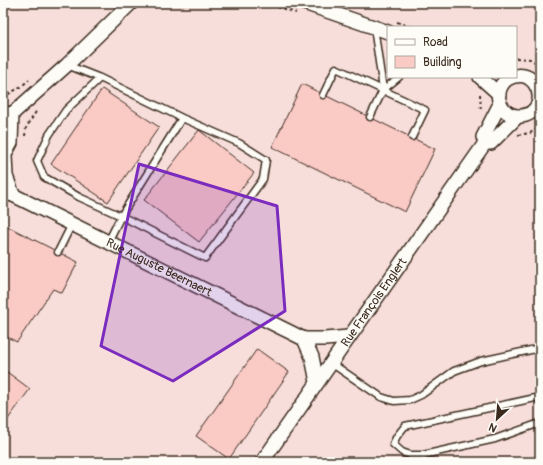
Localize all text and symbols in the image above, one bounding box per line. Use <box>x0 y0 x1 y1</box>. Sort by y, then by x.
legend <box>387 26 517 78</box>
text: Road <box>423 35 448 50</box>
text: Building <box>423 55 462 70</box>
street label: Rue Auguste Beernaert <box>104 235 214 300</box>
street label: Rue François Englert <box>338 255 410 350</box>
north arrow <box>477 399 517 439</box>
text: N <box>486 420 499 435</box>

